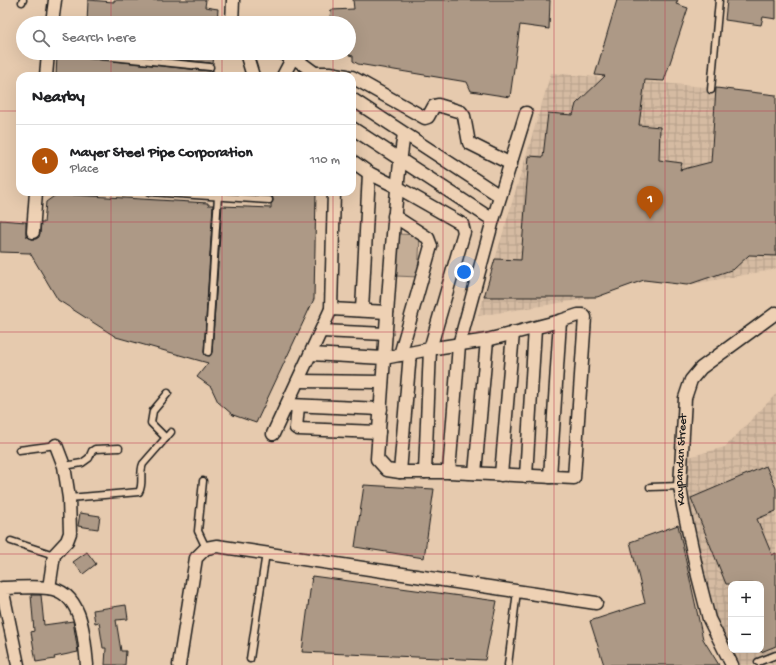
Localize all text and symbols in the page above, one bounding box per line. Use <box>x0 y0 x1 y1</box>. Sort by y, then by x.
search box <box>16 16 356 60</box>
icon: search <box>30 27 52 49</box>
text: Search here <box>62 29 136 47</box>
text: Nearby <box>32 88 85 108</box>
text: Mayer Steel Pipe Corporation <box>70 144 253 162</box>
text: 1 <box>42 153 48 168</box>
text: 110 m <box>310 153 340 168</box>
text: Place <box>70 162 98 177</box>
pin: 1 <box>637 186 663 219</box>
your location <box>454 262 474 282</box>
street label: Kaypandan Street <box>673 412 691 506</box>
map controls <box>728 581 764 653</box>
button: + <box>728 581 764 617</box>
button: − <box>728 617 764 653</box>

